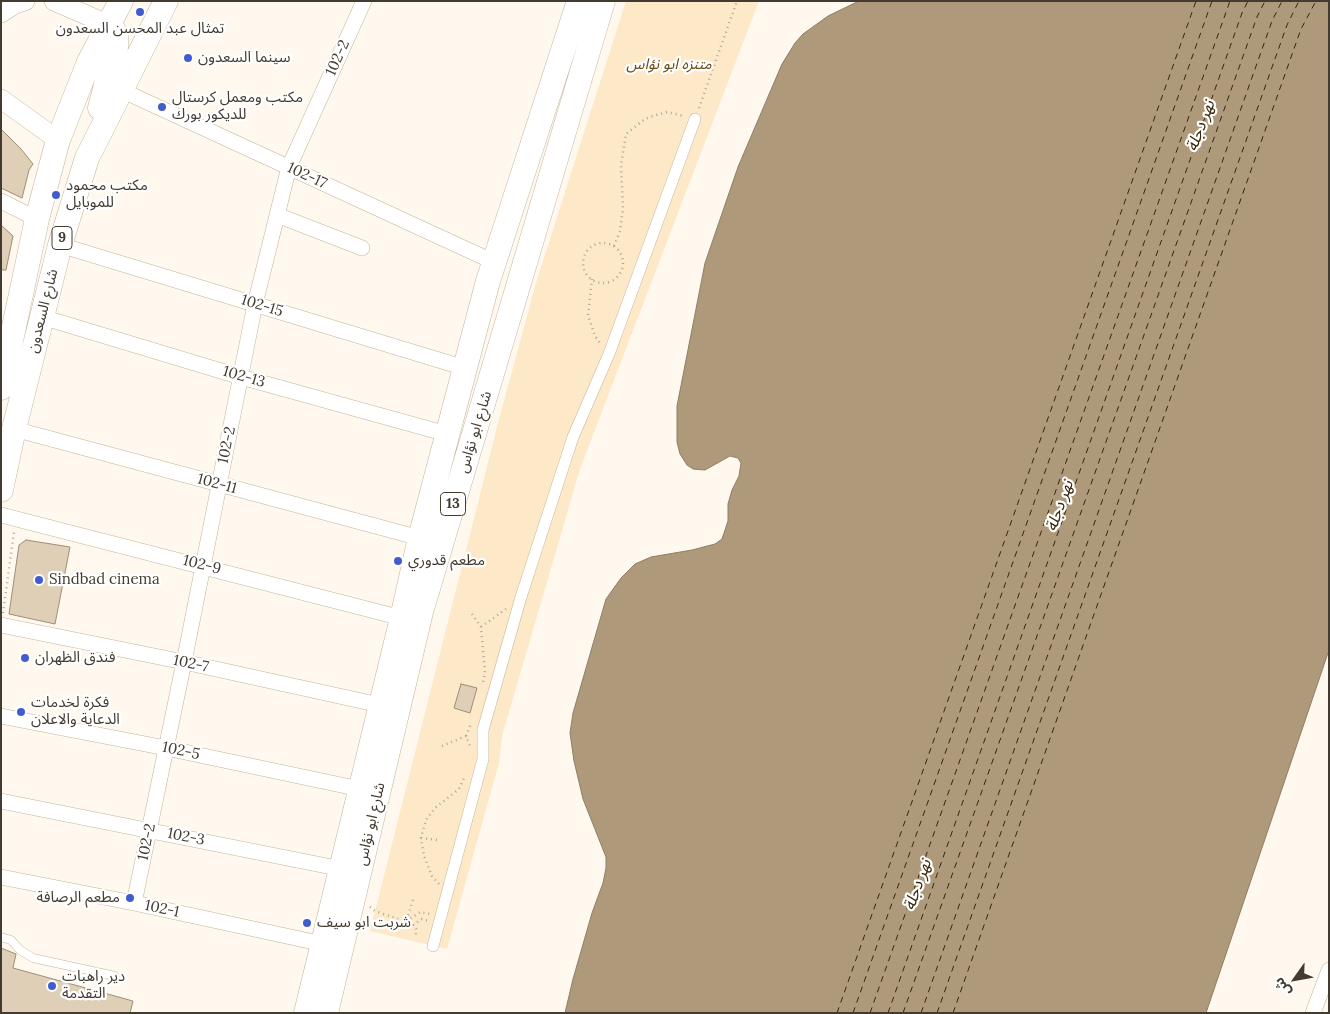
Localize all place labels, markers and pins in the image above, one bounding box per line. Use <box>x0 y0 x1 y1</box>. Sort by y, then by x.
marker: تمثال عبد المحسن السعدون <box>134 6 146 18</box>
place label: تمثال عبد المحسن السعدون <box>56 20 224 38</box>
place label: سينما السعدون <box>198 49 290 67</box>
marker: سينما السعدون <box>182 52 194 64</box>
place label: مكتب ومعمل كرستال للديكور بورك <box>172 89 303 124</box>
marker: مكتب ومعمل كرستال للديكور بورك <box>156 101 168 113</box>
place label: مكتب محمود للموبايل <box>66 177 148 212</box>
marker: مكتب محمود للموبايل <box>50 189 62 201</box>
place label: مطعم قدوري <box>408 552 485 570</box>
marker: مطعم قدوري <box>392 555 404 567</box>
place label: Sindbad cinema <box>49 571 160 589</box>
marker: Sindbad cinema <box>33 574 45 586</box>
place label: فندق الظهران <box>35 649 116 667</box>
marker: فندق الظهران <box>19 652 31 664</box>
place label: فكرة لخدمات الدعاية والاعلان <box>31 694 120 729</box>
marker: فكرة لخدمات الدعاية والاعلان <box>15 706 27 718</box>
place label: مطعم الرصافة <box>36 889 120 907</box>
marker: مطعم الرصافة <box>124 892 136 904</box>
place label: شربت ابو سيف <box>317 914 411 932</box>
marker: شربت ابو سيف <box>301 917 313 929</box>
place label: دير راهبات التقدمة <box>62 968 125 1003</box>
marker: دير راهبات التقدمة <box>46 980 58 992</box>

